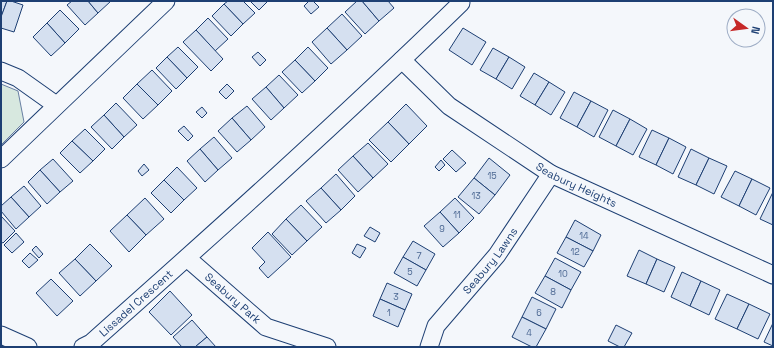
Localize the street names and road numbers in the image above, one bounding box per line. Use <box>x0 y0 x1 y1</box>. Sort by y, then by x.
street label: Seabury Heights <box>533 159 619 210</box>
street label: Seabury Lawns <box>460 225 520 297</box>
street label: Lissadel Crescent <box>96 267 175 339</box>
street label: Seabury Park <box>202 270 264 326</box>

